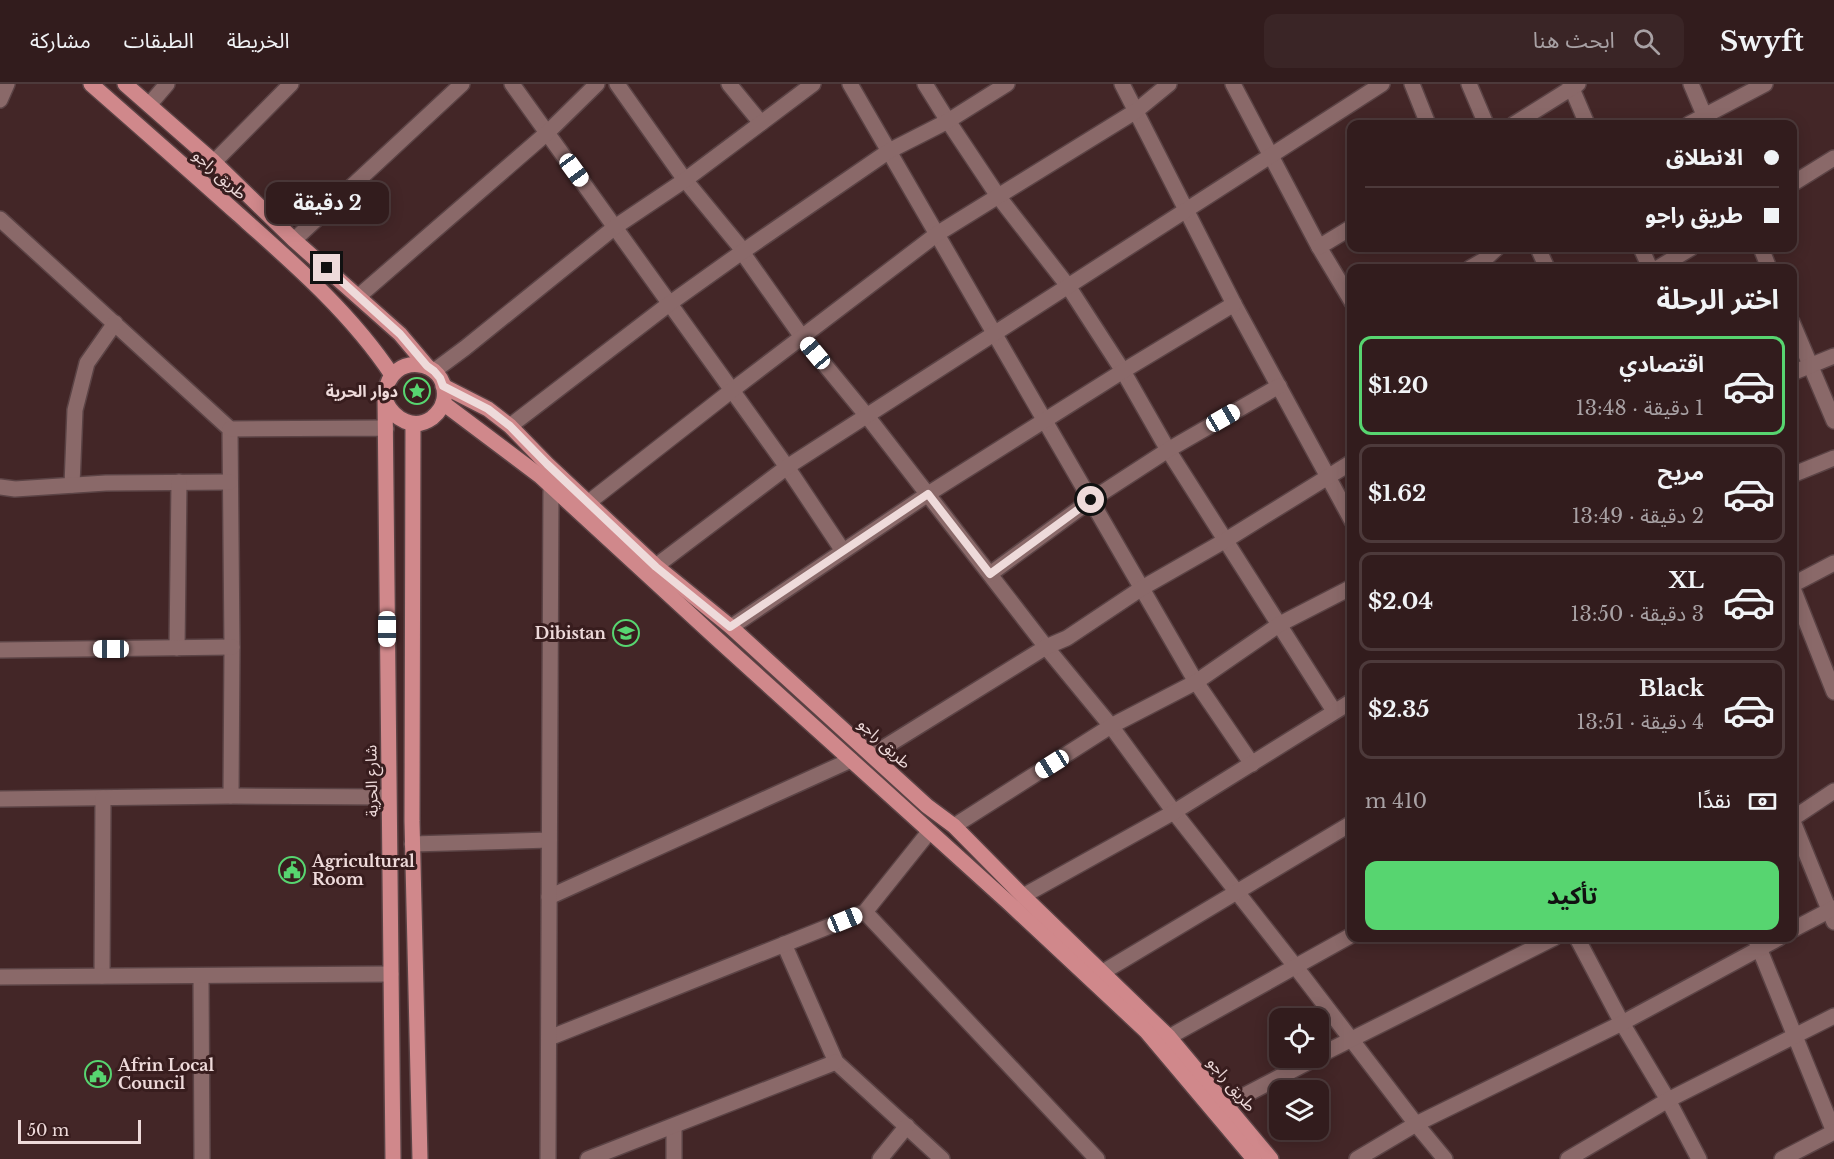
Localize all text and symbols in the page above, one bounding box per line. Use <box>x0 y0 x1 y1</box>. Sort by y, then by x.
search box <box>1264 14 1684 68</box>
text: Swyft <box>1720 24 1804 59</box>
icon: search <box>1630 25 1663 58</box>
text: ابحث هنا <box>1533 27 1615 54</box>
text: مشاركة <box>30 28 91 54</box>
text: الطبقات <box>124 28 194 54</box>
text: الخريطة <box>227 28 290 54</box>
text: الانطلاق <box>1666 144 1743 171</box>
street label: طريق راجو <box>188 145 251 204</box>
car <box>556 150 592 190</box>
callout: 2 دقيقة <box>266 181 388 223</box>
text: 2 دقيقة <box>293 191 362 215</box>
text: طريق راجو <box>1645 202 1743 229</box>
route end <box>313 254 340 281</box>
text: اختر الرحلة <box>1657 283 1779 316</box>
car <box>797 333 833 373</box>
text: اقتصادي <box>1619 351 1704 378</box>
icon: car <box>1722 359 1776 413</box>
text: $1.20 <box>1368 372 1428 399</box>
place icon: دوار الحرية <box>402 376 432 406</box>
place label: دوار الحرية <box>326 381 398 401</box>
text: 1 دقيقة · 13:48 <box>1576 396 1704 420</box>
car <box>1203 401 1243 435</box>
text: مريح <box>1658 459 1704 486</box>
icon: car <box>1722 467 1776 521</box>
text: $1.62 <box>1368 480 1426 507</box>
route start <box>1077 486 1104 513</box>
text: 2 دقيقة · 13:49 <box>1572 504 1704 528</box>
text: XL <box>1669 567 1704 594</box>
icon: car <box>1722 575 1776 629</box>
text: $2.04 <box>1368 588 1433 615</box>
text: 3 دقيقة · 13:50 <box>1571 602 1704 626</box>
car <box>378 611 396 647</box>
school or university icon: Dibistan <box>611 618 641 648</box>
place label: Dibistan <box>535 623 606 643</box>
car <box>93 640 129 658</box>
text: Black <box>1639 675 1704 702</box>
icon: car <box>1722 683 1776 737</box>
text: $2.35 <box>1368 696 1429 723</box>
text: 4 دقيقة · 13:51 <box>1577 710 1704 734</box>
street label: طريق راجو <box>854 713 916 773</box>
street label: شارع الحرية <box>360 745 385 817</box>
car <box>1032 747 1072 781</box>
icon: cash <box>1746 785 1779 818</box>
text: نقدًا <box>1697 787 1731 814</box>
text: 410 m <box>1365 789 1427 813</box>
place label: Agricultural Room <box>311 851 415 889</box>
public building icon: Agricultural Room <box>277 855 307 885</box>
button: تأكيد <box>1365 861 1779 930</box>
car <box>825 905 865 935</box>
map controls <box>1269 1008 1329 1140</box>
button: locate <box>1269 1008 1329 1068</box>
street label: طريق راجو <box>1203 1053 1261 1116</box>
place label: Afrin Local Council <box>117 1055 215 1093</box>
public building icon: Afrin Local Council <box>83 1059 113 1089</box>
button: layers <box>1269 1080 1329 1140</box>
scale bar <box>18 1117 141 1144</box>
text: 50 m <box>27 1120 69 1140</box>

